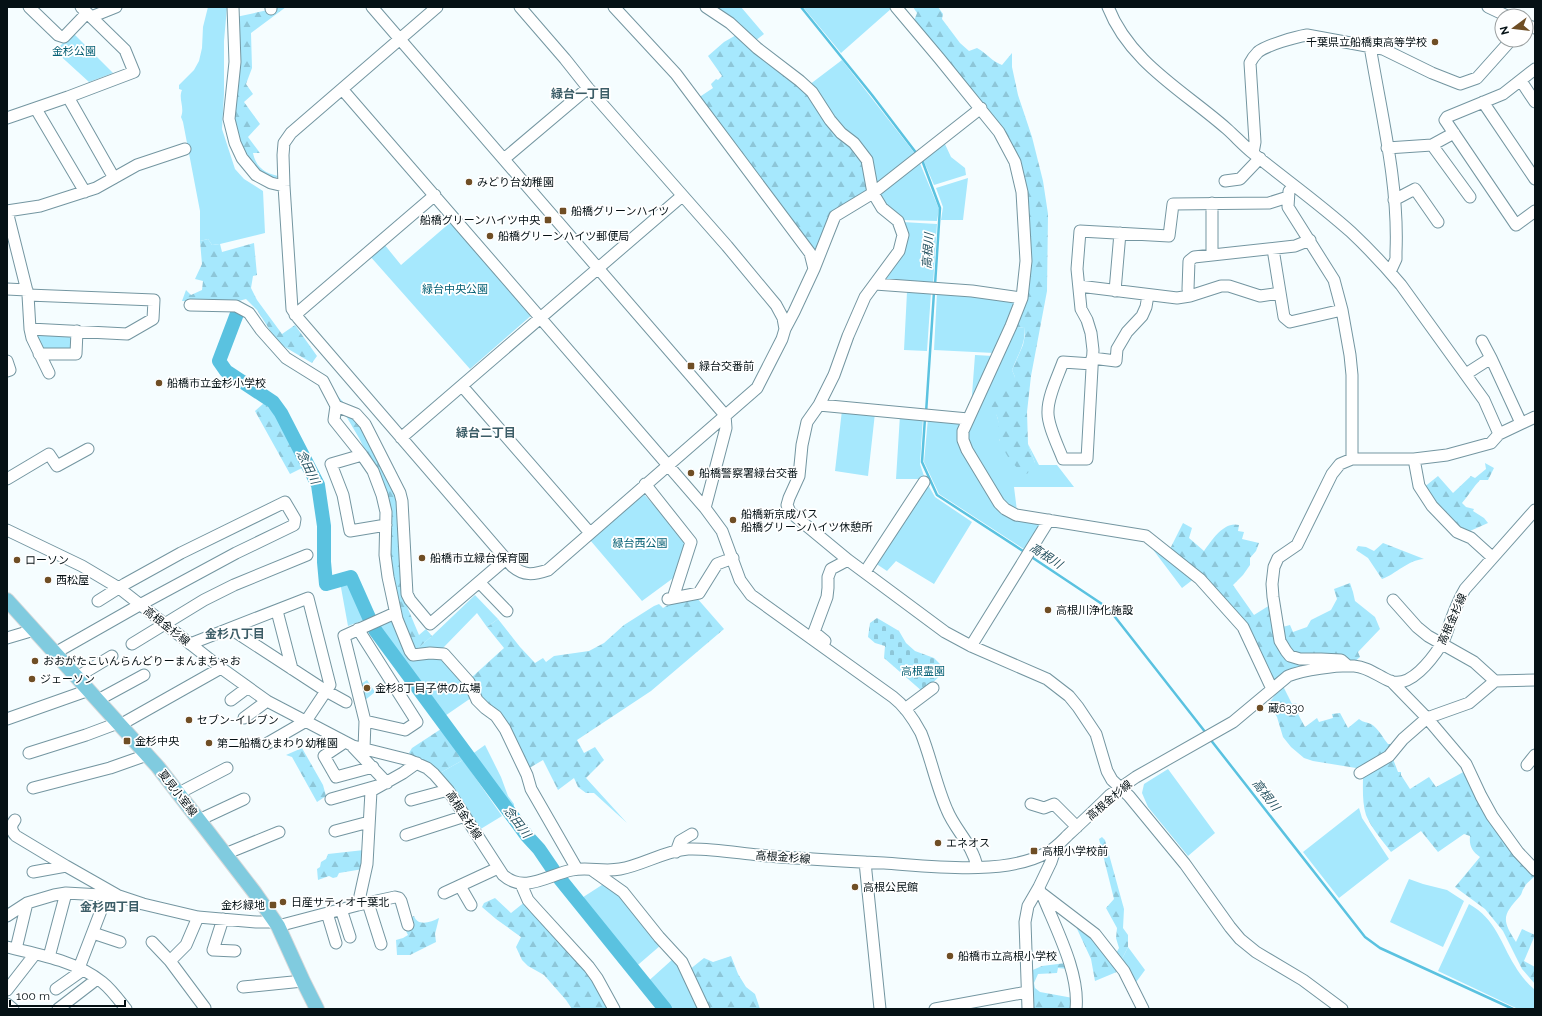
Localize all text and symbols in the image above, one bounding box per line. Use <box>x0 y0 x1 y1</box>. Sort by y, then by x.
north arrow <box>1494 8 1534 48</box>
text: N <box>1497 25 1512 36</box>
place label: 千葉県立船橋東高等学校 <box>1306 36 1427 49</box>
marker: 千葉県立船橋東高等学校 <box>1430 37 1440 47</box>
park label: 金杉公園 <box>52 45 96 58</box>
district label: 緑台一丁目 <box>551 87 611 101</box>
place label: みどり台幼稚園 <box>477 176 554 189</box>
marker: みどり台幼稚園 <box>464 177 474 187</box>
place label: 船橋グリーンハイツ <box>571 205 669 218</box>
marker: 船橋グリーンハイツ <box>558 206 568 216</box>
place label: 船橋グリーンハイツ中央 <box>420 214 541 227</box>
marker: 船橋グリーンハイツ中央 <box>543 215 553 225</box>
place label: 船橋グリーンハイツ郵便局 <box>498 230 629 243</box>
marker: 船橋グリーンハイツ郵便局 <box>485 231 495 241</box>
water label: 高根川 <box>920 231 936 269</box>
park label: 緑台中央公園 <box>422 283 488 296</box>
place label: 緑台交番前 <box>699 360 754 373</box>
marker: 緑台交番前 <box>686 361 696 371</box>
place label: 船橋市立金杉小学校 <box>167 377 266 390</box>
marker: 船橋市立金杉小学校 <box>154 378 164 388</box>
district label: 緑台二丁目 <box>456 426 516 440</box>
water label: 念田川 <box>294 448 323 488</box>
place label: 船橋警察署緑台交番 <box>699 467 798 480</box>
marker: 船橋警察署緑台交番 <box>686 468 696 478</box>
place label: 船橋新京成バス 船橋グリーンハイツ休憩所 <box>741 508 873 534</box>
marker: 船橋新京成バス 船橋グリーンハイツ休憩所 <box>728 515 738 525</box>
park label: 緑台西公園 <box>613 537 668 550</box>
water label: 高根川 <box>1027 540 1067 573</box>
place label: 船橋市立緑台保育園 <box>430 552 529 565</box>
marker: 船橋市立緑台保育園 <box>417 553 427 563</box>
place label: ローソン <box>25 554 69 567</box>
marker: ローソン <box>12 555 22 565</box>
place label: 西松屋 <box>56 574 89 587</box>
marker: 西松屋 <box>43 575 53 585</box>
street label: 高根金杉線 <box>1435 591 1470 647</box>
street label: 高根金杉線 <box>141 604 192 648</box>
place label: 高根川浄化施設 <box>1056 604 1133 617</box>
marker: 高根川浄化施設 <box>1043 605 1053 615</box>
district label: 金杉八丁目 <box>205 627 265 641</box>
place label: おおがたこいんらんどりーまんまちゃお <box>43 655 241 668</box>
marker: おおがたこいんらんどりーまんまちゃお <box>30 656 40 666</box>
park label: 高根霊園 <box>901 665 945 678</box>
place label: ジェーソン <box>40 673 95 686</box>
marker: ジェーソン <box>27 674 37 684</box>
place label: 金杉8丁目子供の広場 <box>375 682 481 695</box>
marker: 金杉8丁目子供の広場 <box>362 683 372 693</box>
place label: 蔵6330 <box>1268 702 1304 715</box>
marker: 蔵6330 <box>1255 703 1265 713</box>
place label: セブン-イレブン <box>197 714 279 727</box>
marker: セブン-イレブン <box>184 715 194 725</box>
place label: 金杉中央 <box>135 735 180 748</box>
marker: 金杉中央 <box>122 736 132 746</box>
place label: 第二船橋ひまわり幼稚園 <box>217 737 338 750</box>
marker: 第二船橋ひまわり幼稚園 <box>204 738 214 748</box>
street label: 夏見小室線 <box>156 768 200 819</box>
water label: 高根川 <box>1249 777 1284 815</box>
street label: 高根金杉線 <box>1084 778 1135 823</box>
street label: 高根金杉線 <box>443 789 484 842</box>
water label: 念田川 <box>501 803 535 842</box>
place label: エネオス <box>946 837 990 850</box>
marker: エネオス <box>933 838 943 848</box>
place label: 高根小学校前 <box>1042 845 1108 858</box>
marker: 高根小学校前 <box>1029 846 1039 856</box>
street label: 高根金杉線 <box>755 849 811 866</box>
place label: 高根公民館 <box>863 881 918 894</box>
marker: 高根公民館 <box>850 882 860 892</box>
place label: 日産サティオ千葉北 <box>291 896 389 909</box>
marker: 日産サティオ千葉北 <box>278 897 288 907</box>
place label: 金杉緑地 <box>221 899 265 912</box>
district label: 金杉四丁目 <box>80 900 140 914</box>
marker: 金杉緑地 <box>268 900 278 910</box>
place label: 船橋市立高根小学校 <box>958 950 1057 963</box>
marker: 船橋市立高根小学校 <box>945 951 955 961</box>
scale bar <box>10 982 125 1008</box>
text: 100 m <box>16 989 50 1003</box>

